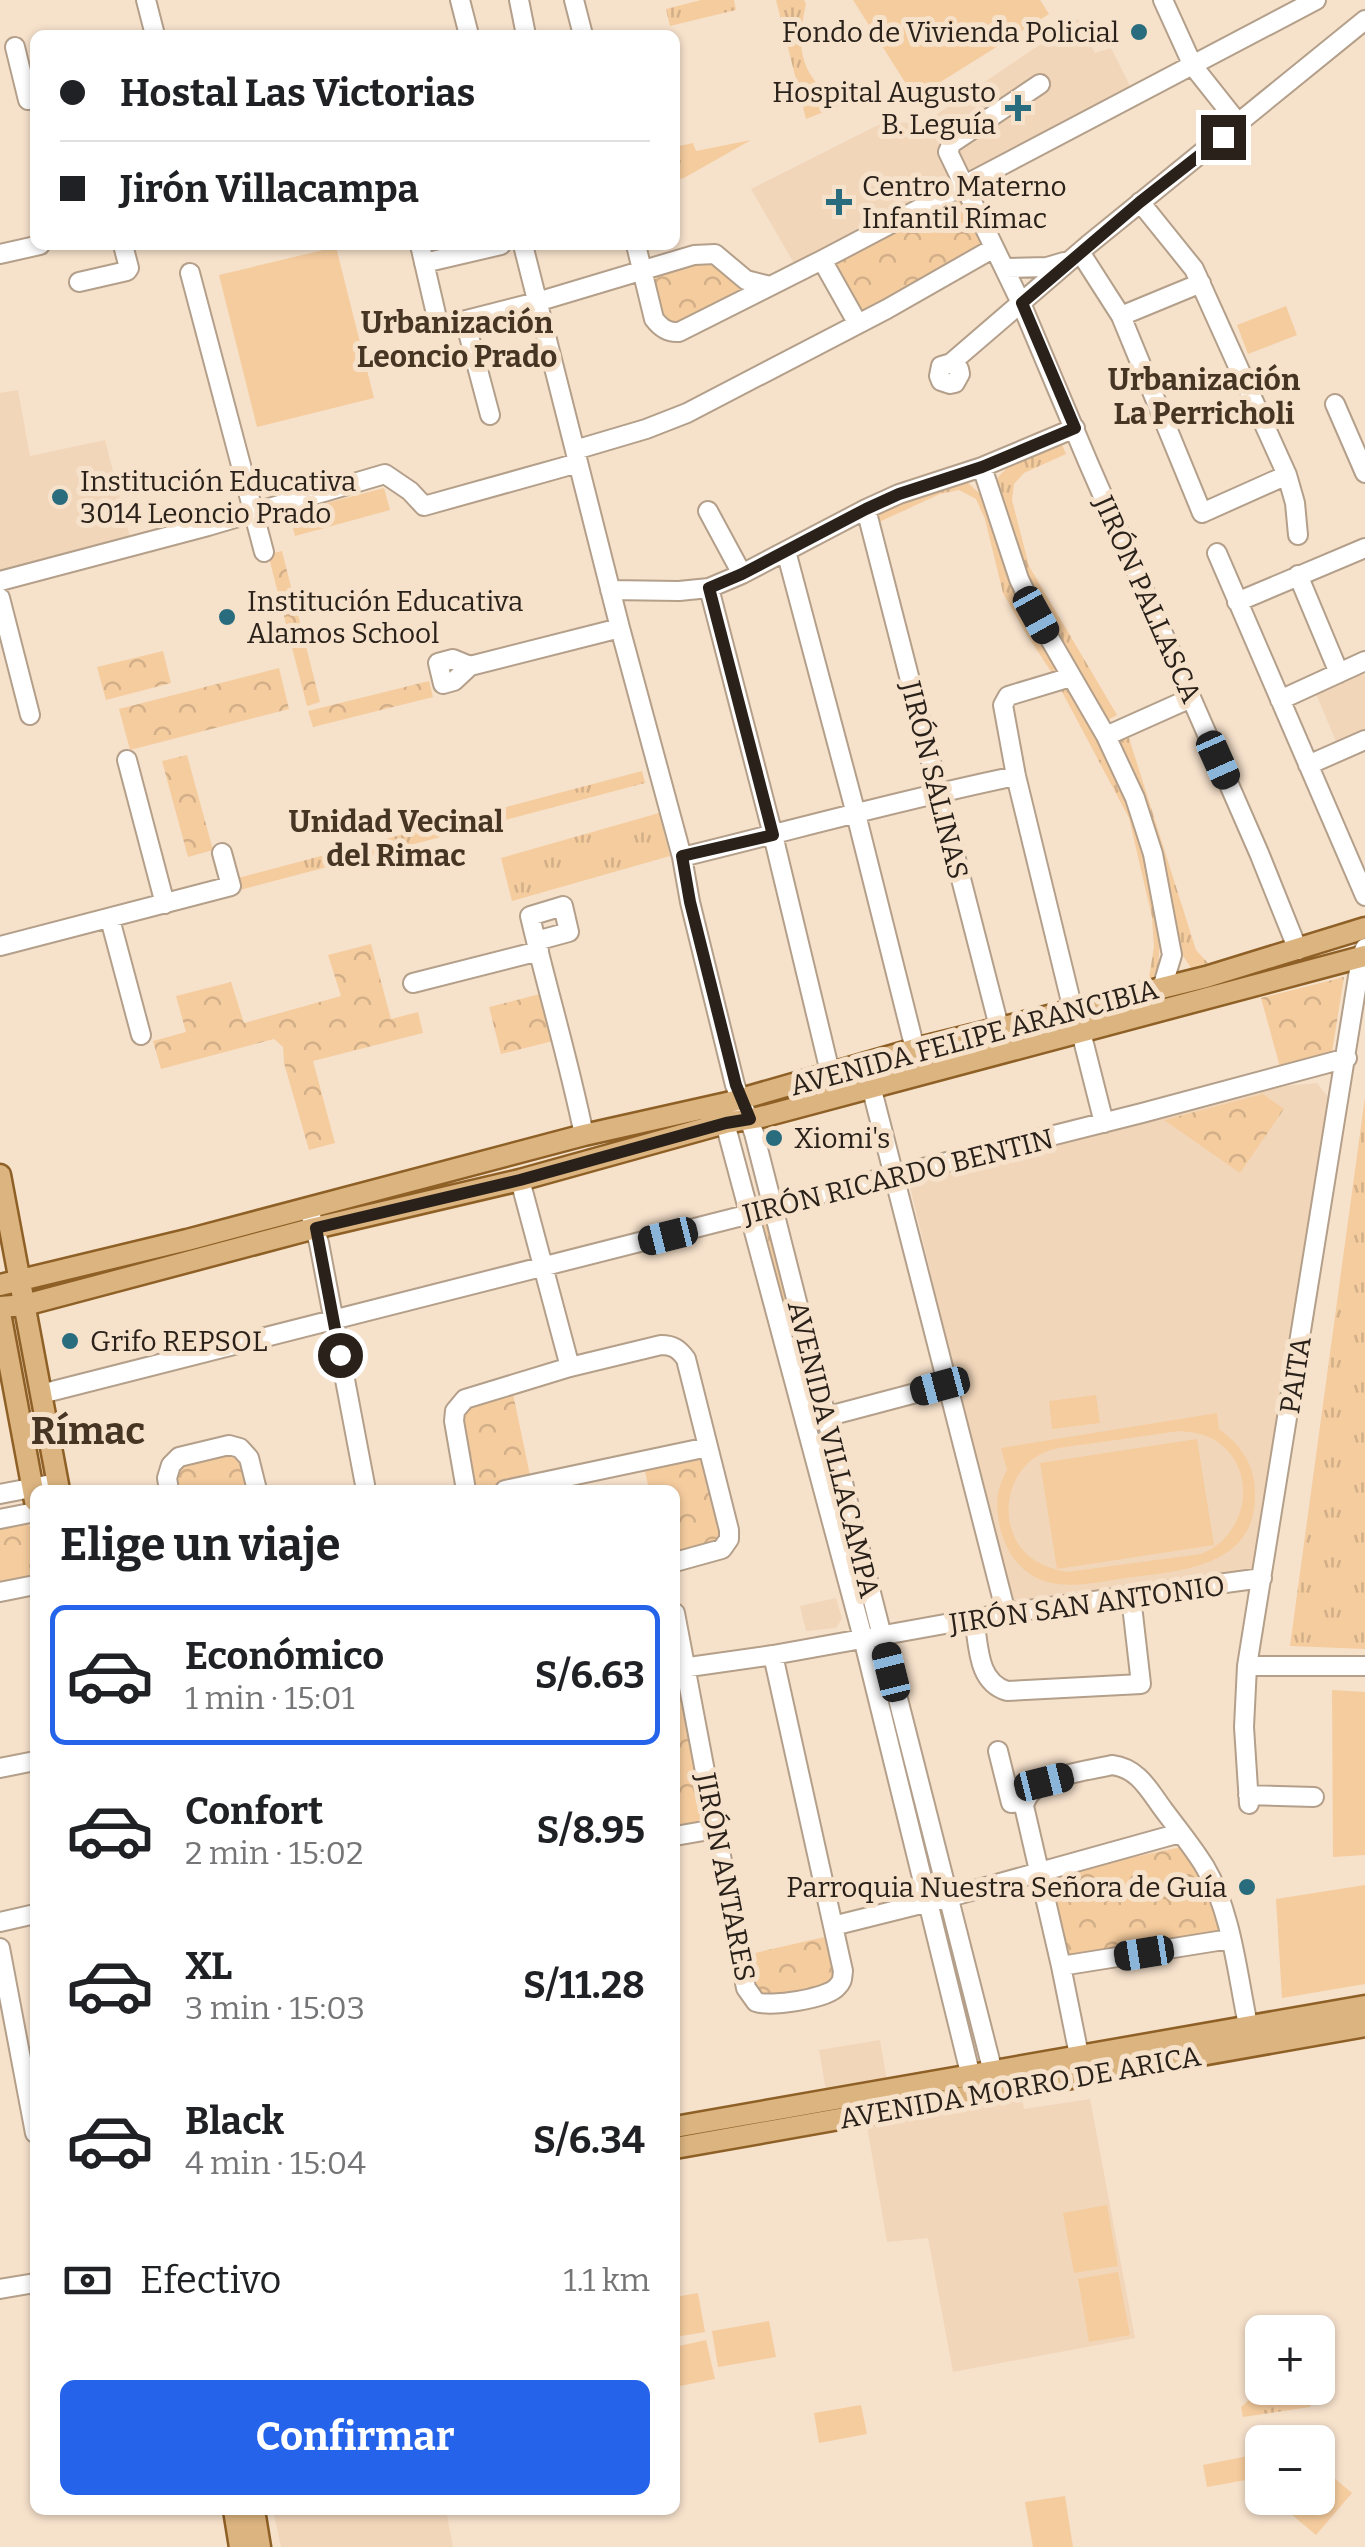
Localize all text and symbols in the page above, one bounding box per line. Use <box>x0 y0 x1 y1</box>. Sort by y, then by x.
place label: Fondo de Vivienda Policial <box>782 16 1119 49</box>
marker: Fondo de Vivienda Policial <box>1128 21 1150 43</box>
text: Hostal Las Victorias <box>120 70 475 116</box>
place label: Hospital Augusto B. Leguía <box>772 76 996 141</box>
marker: Hospital Augusto B. Leguía <box>1005 95 1031 121</box>
route end <box>1201 115 1246 160</box>
text: Jirón Villacampa <box>120 166 419 212</box>
place label: Centro Materno Infantil Rímac <box>862 170 1067 235</box>
marker: Centro Materno Infantil Rímac <box>826 189 852 215</box>
district label: Urbanización Leoncio Prado <box>357 305 557 375</box>
district label: Urbanización La Perricholi <box>1108 362 1301 432</box>
place label: Institución Educativa 3014 Leoncio Prado <box>80 465 356 530</box>
marker: Institución Educativa 3014 Leoncio Prado <box>49 486 71 508</box>
street label: JIRÓN PALLASCA <box>1087 490 1208 708</box>
car <box>1008 581 1064 649</box>
place label: Institución Educativa Alamos School <box>247 585 523 650</box>
marker: Institución Educativa Alamos School <box>216 606 238 628</box>
street label: JIRÓN SALINAS <box>894 677 975 882</box>
car <box>1192 726 1244 794</box>
district label: Unidad Vecinal del Rimac <box>288 804 504 874</box>
street label: AVENIDA FELIPE ARANCIBIA <box>787 972 1162 1103</box>
street label: JIRÓN RICARDO BENTIN <box>738 1122 1057 1231</box>
place label: Xiomi's <box>794 1122 890 1155</box>
marker: Xiomi's <box>763 1127 785 1149</box>
car <box>635 1214 701 1258</box>
street label: AVENIDA VILLACAMPA <box>781 1297 886 1601</box>
place label: Grifo REPSOL <box>90 1325 267 1358</box>
marker: Grifo REPSOL <box>59 1330 81 1352</box>
route start <box>318 1333 363 1378</box>
street label: PAITA <box>1273 1334 1318 1416</box>
car <box>907 1364 973 1408</box>
district label: Rímac <box>31 1408 145 1454</box>
text: Elige un viaje <box>60 1518 340 1572</box>
street label: JIRÓN SAN ANTONIO <box>946 1569 1227 1640</box>
icon: car <box>65 1630 155 1720</box>
text: Económico <box>185 1633 384 1679</box>
car <box>869 1639 913 1705</box>
text: S/6.63 <box>535 1652 645 1698</box>
text: 1 min · 15:01 <box>185 1679 355 1717</box>
car <box>1011 1760 1077 1804</box>
street label: JIRÓN ANTARES <box>689 1769 762 1984</box>
icon: car <box>65 1785 155 1875</box>
text: Confort <box>185 1788 323 1834</box>
text: S/8.95 <box>536 1807 645 1853</box>
text: 2 min · 15:02 <box>185 1834 363 1872</box>
place label: Parroquia Nuestra Señora de Guía <box>786 1871 1227 1904</box>
marker: Parroquia Nuestra Señora de Guía <box>1236 1876 1258 1898</box>
car <box>1112 1933 1176 1973</box>
icon: car <box>65 1940 155 2030</box>
text: XL <box>185 1943 232 1989</box>
text: S/11.28 <box>523 1962 645 2008</box>
text: 3 min · 15:03 <box>185 1989 365 2027</box>
street label: AVENIDA MORRO DE ARICA <box>837 2039 1203 2136</box>
icon: car <box>65 2095 155 2185</box>
text: Black <box>185 2098 284 2144</box>
text: S/6.34 <box>533 2117 645 2163</box>
text: 4 min · 15:04 <box>185 2144 366 2182</box>
icon: cash <box>60 2253 115 2308</box>
text: Efectivo <box>140 2257 281 2303</box>
text: 1.1 km <box>564 2261 650 2299</box>
map controls <box>1245 2315 1335 2515</box>
button: + <box>1245 2315 1335 2405</box>
button: Confirmar <box>60 2380 650 2495</box>
button: − <box>1245 2425 1335 2515</box>

